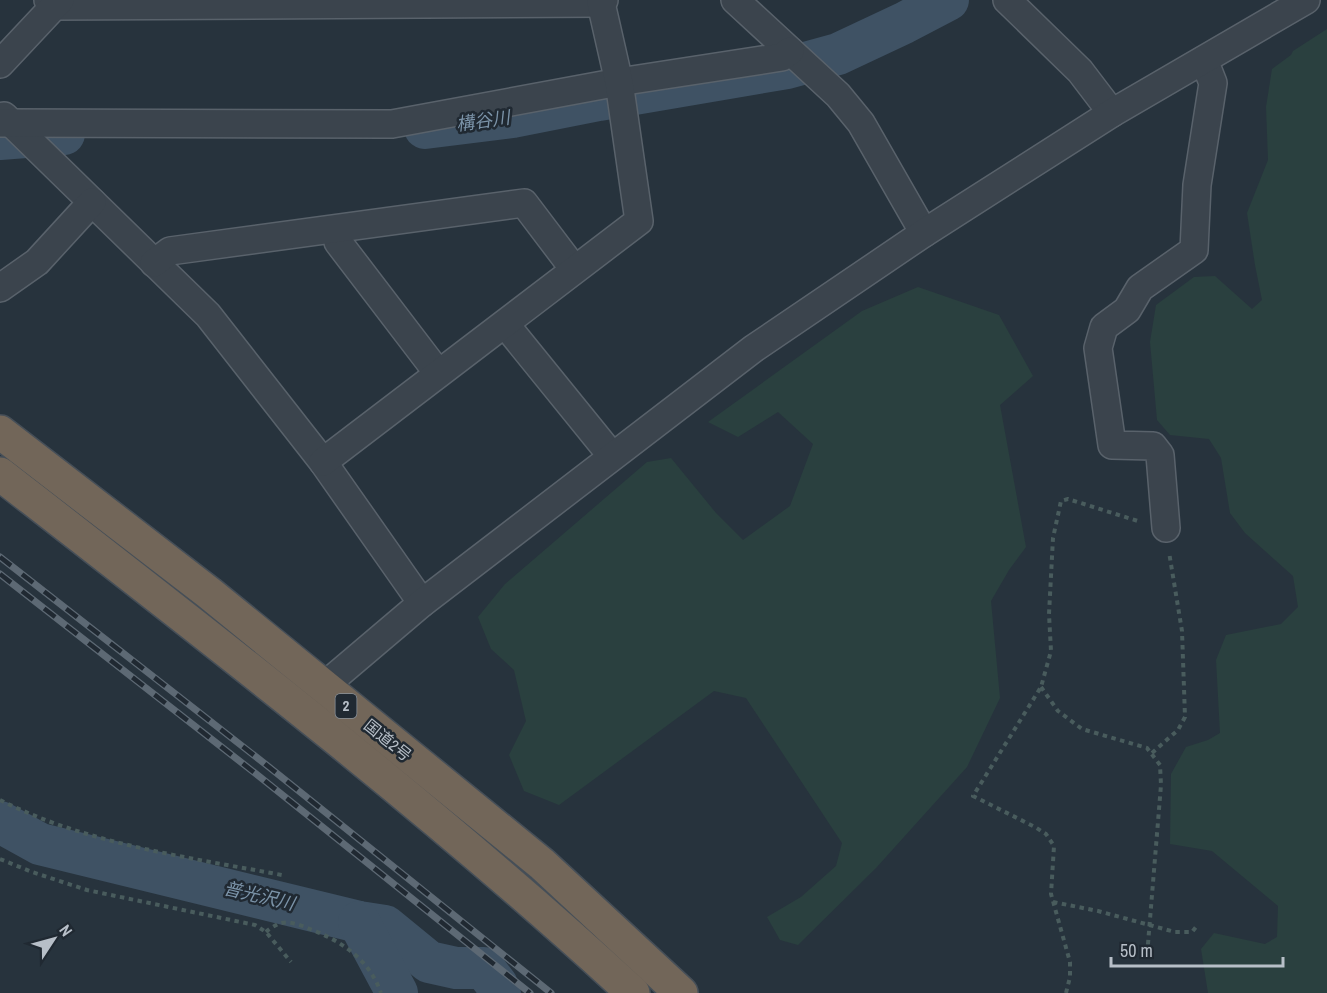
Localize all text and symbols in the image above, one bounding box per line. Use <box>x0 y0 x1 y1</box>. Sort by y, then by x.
water label: 構谷川 <box>454 104 513 137</box>
road number: 2 <box>336 694 356 718</box>
street label: 国道2号 <box>360 714 416 766</box>
water label: 普光沢川 <box>221 875 299 916</box>
north arrow <box>24 909 84 969</box>
text: N <box>54 920 78 940</box>
scale bar <box>1111 930 1284 968</box>
text: 50 m <box>1120 938 1153 963</box>

